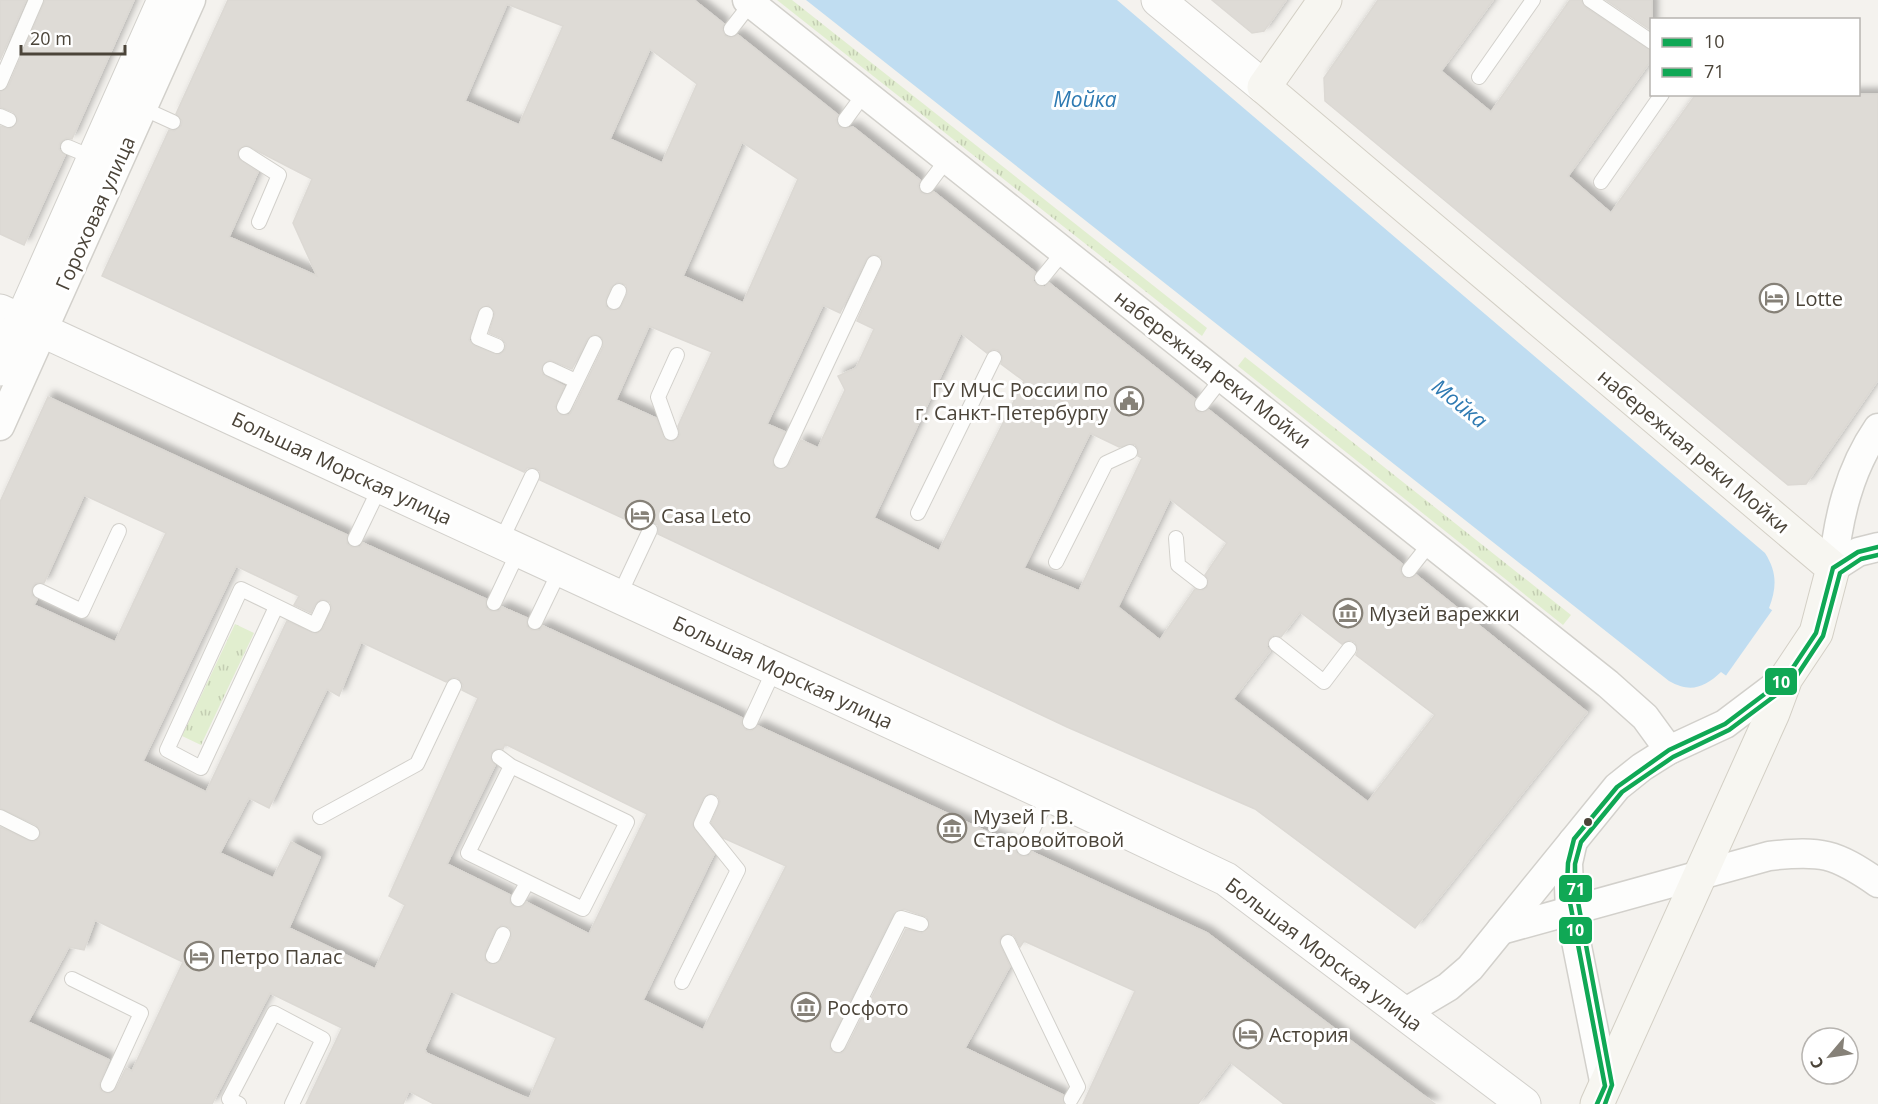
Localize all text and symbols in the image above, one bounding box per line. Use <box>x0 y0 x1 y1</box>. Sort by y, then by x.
scale bar <box>21 18 124 56</box>
legend <box>1650 18 1860 96</box>
text: 20 m <box>30 26 72 50</box>
text: 10 <box>1704 29 1725 53</box>
text: 71 <box>1704 59 1725 83</box>
water label: Мойка <box>1053 85 1117 113</box>
street label: Гороховая улица <box>49 132 141 294</box>
hotel icon: Lotte <box>1758 282 1790 314</box>
street label: набережная реки Мойки <box>1109 284 1317 454</box>
place label: Lotte <box>1795 285 1843 312</box>
street label: набережная реки Мойки <box>1592 363 1796 539</box>
water label: Мойка <box>1427 372 1494 434</box>
place label: ГУ МЧС России по г. Санкт-Петербургу <box>915 376 1109 426</box>
public building icon: ГУ МЧС России по г. Санкт-Петербургу <box>1113 385 1145 417</box>
street label: Большая Морская улица <box>228 405 456 531</box>
hotel icon: Casa Leto <box>624 499 656 531</box>
place label: Casa Leto <box>661 502 751 529</box>
museum icon: Музей варежки <box>1332 597 1364 629</box>
place label: Музей варежки <box>1369 600 1520 627</box>
street label: Большая Морская улица <box>669 609 897 735</box>
line badge: 10 <box>1764 667 1798 696</box>
text: 10 <box>1772 671 1790 693</box>
place label: Музей Г.В. Старовойтовой <box>973 803 1124 853</box>
museum icon: Музей Г.В. Старовойтовой <box>936 812 968 844</box>
unlabelled marker <box>1582 816 1594 828</box>
street label: Большая Морская улица <box>1220 871 1428 1037</box>
line badge: 71 <box>1558 874 1593 903</box>
text: 71 <box>1567 878 1585 900</box>
line badge: 10 <box>1558 916 1593 945</box>
text: 10 <box>1566 919 1584 941</box>
hotel icon: Петро Палас <box>183 940 215 972</box>
place label: Петро Палас <box>220 943 342 970</box>
museum icon: Росфото <box>790 991 822 1023</box>
place label: Росфото <box>827 994 908 1021</box>
hotel icon: Астория <box>1232 1018 1264 1050</box>
place label: Астория <box>1269 1021 1349 1048</box>
north arrow <box>1800 1026 1860 1086</box>
text: С <box>1805 1053 1829 1073</box>

